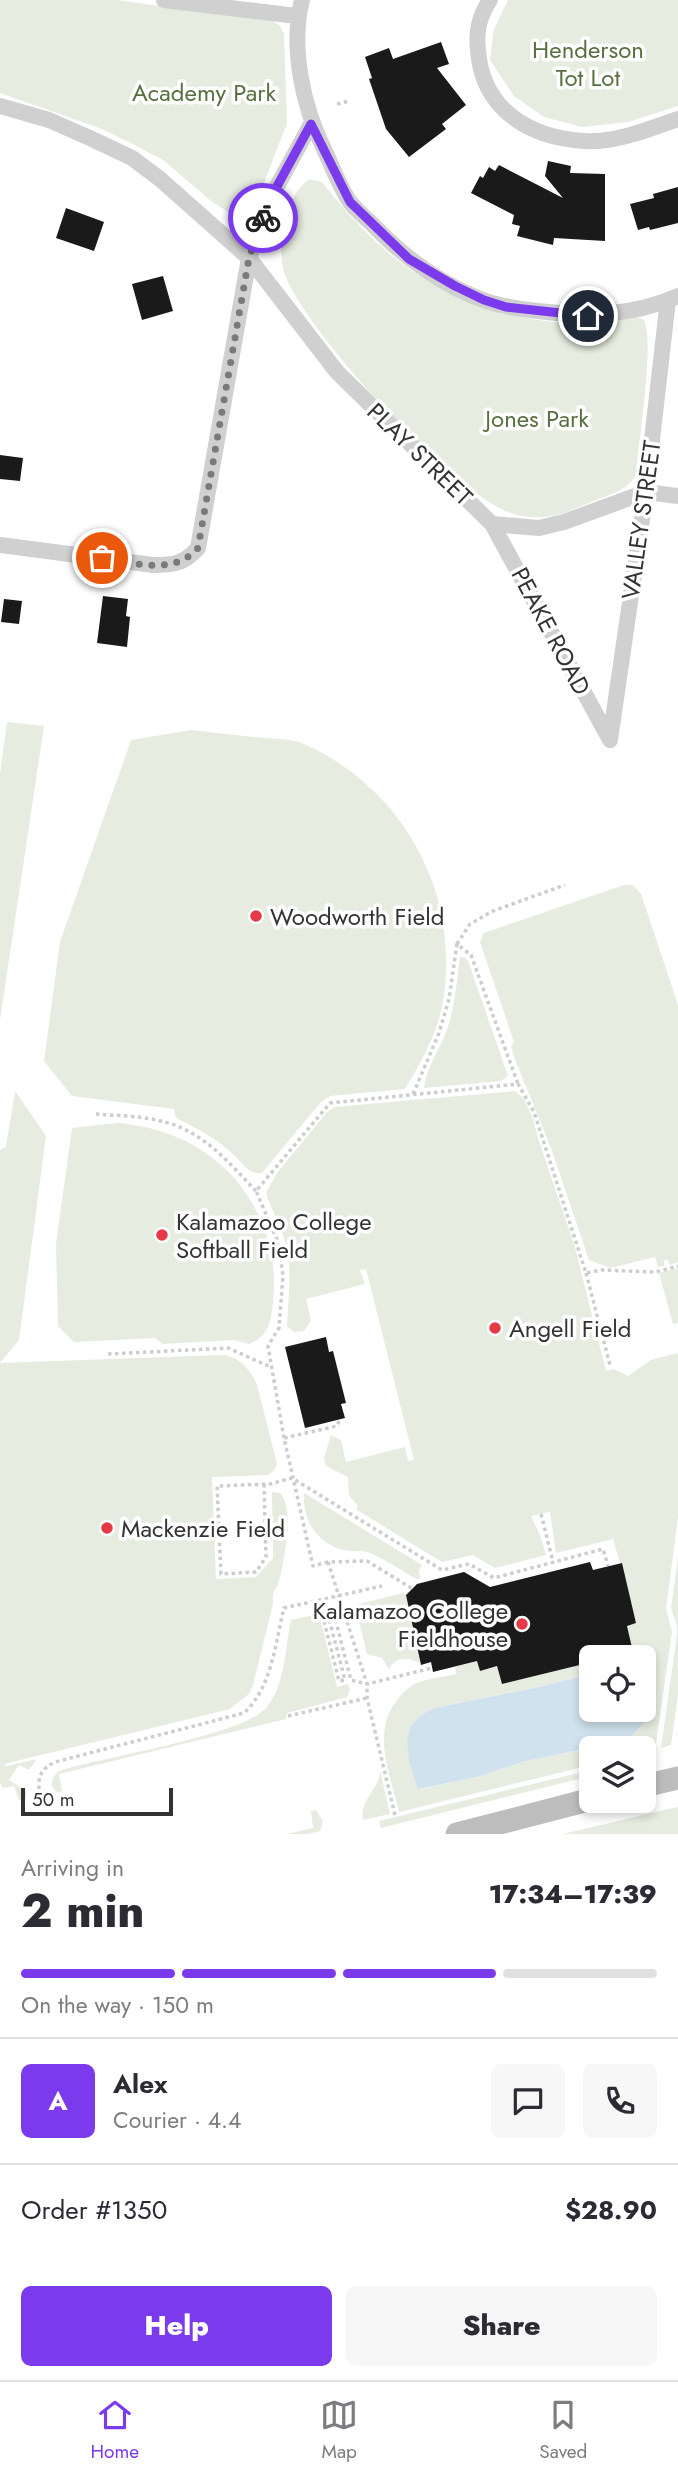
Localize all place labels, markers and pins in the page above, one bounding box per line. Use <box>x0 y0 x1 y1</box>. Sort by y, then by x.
pin <box>558 286 618 346</box>
pin <box>72 528 132 588</box>
place label: Woodworth Field <box>270 899 444 934</box>
marker: Woodworth Field <box>248 908 264 924</box>
place label: Kalamazoo College Softball Field <box>176 1204 372 1267</box>
marker: Kalamazoo College Softball Field <box>154 1227 170 1243</box>
place label: Angell Field <box>509 1311 632 1346</box>
marker: Angell Field <box>487 1320 503 1336</box>
place label: Mackenzie Field <box>121 1511 285 1546</box>
marker: Mackenzie Field <box>99 1520 115 1536</box>
place label: Kalamazoo College Fieldhouse <box>312 1593 508 1656</box>
marker: Kalamazoo College Fieldhouse <box>514 1616 530 1632</box>

